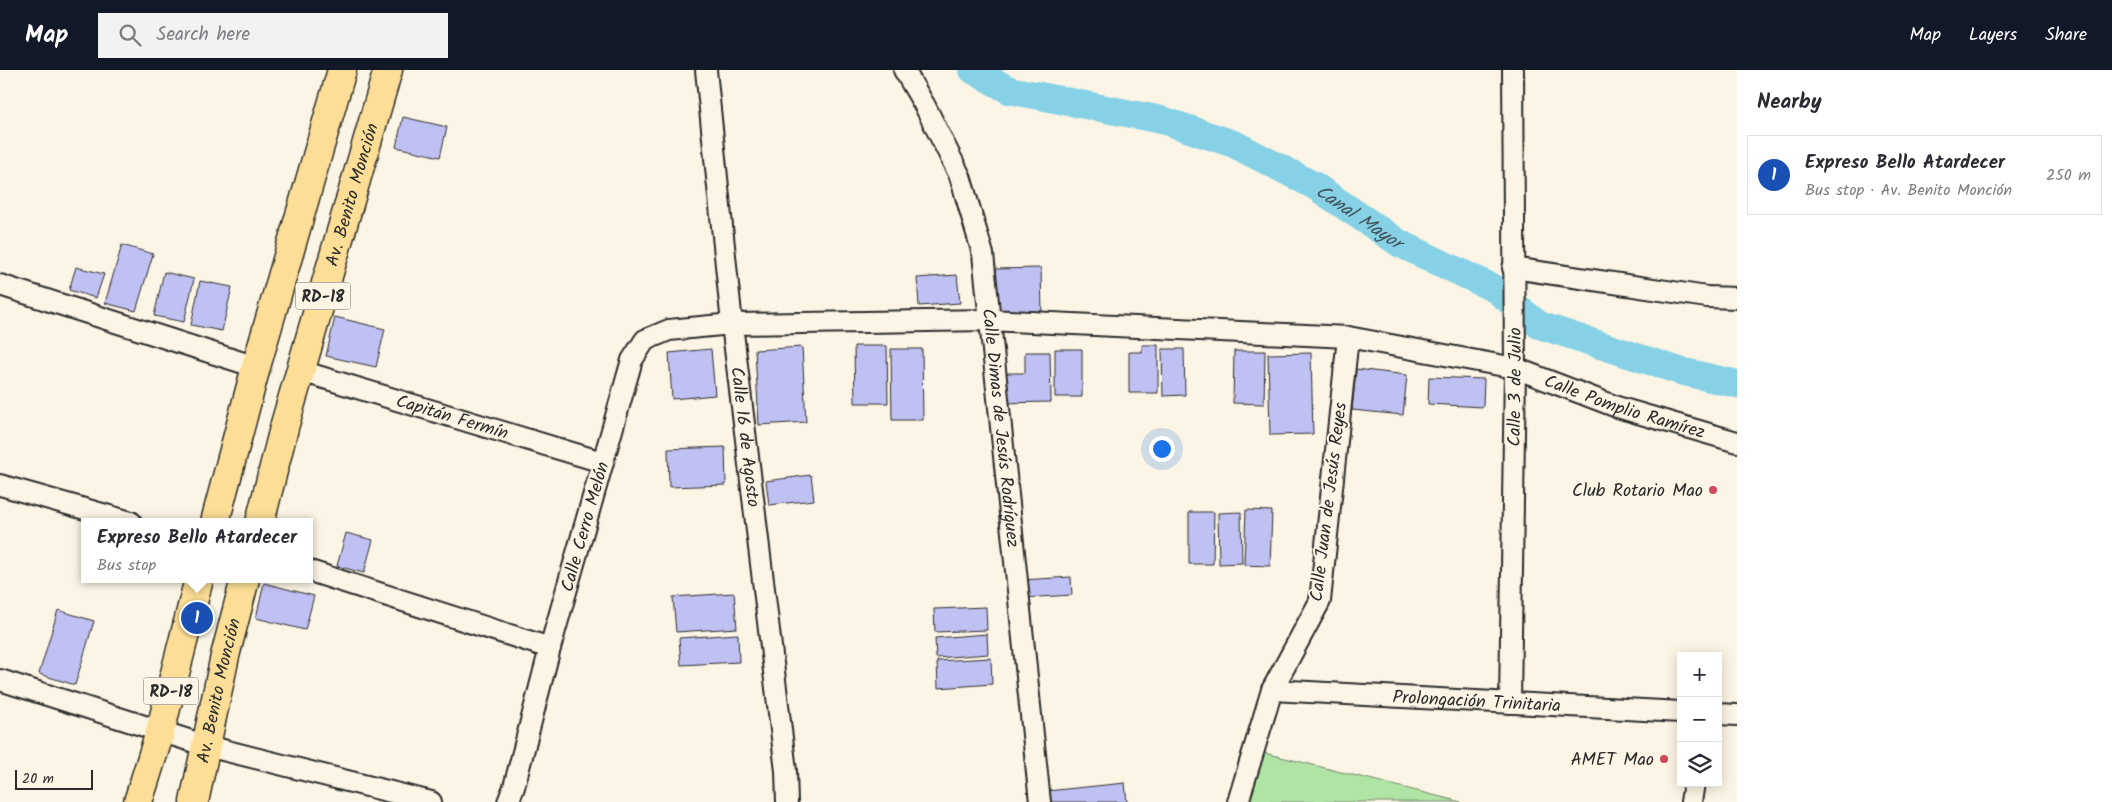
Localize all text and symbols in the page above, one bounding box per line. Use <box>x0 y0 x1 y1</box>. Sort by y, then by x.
search box <box>98 13 448 58</box>
text: Map <box>25 16 68 55</box>
text: Search here <box>156 20 250 50</box>
icon: search <box>116 21 144 49</box>
text: Map <box>1910 21 1941 50</box>
text: Layers <box>1969 21 2017 50</box>
text: Share <box>2045 21 2087 50</box>
text: Nearby <box>1757 86 1822 119</box>
street label: Av. Benito Monción <box>319 120 388 270</box>
text: Expreso Bello Atardecer <box>1805 148 2005 178</box>
text: 1 <box>1772 163 1776 188</box>
text: 250 m <box>2046 163 2091 188</box>
water label: Canal Mayor <box>1309 178 1411 260</box>
text: Bus stop · Av. Benito Monción <box>1805 178 2012 203</box>
road number: RD-18 <box>296 282 350 310</box>
street label: Calle Dimas de Jesús Rodríguez <box>973 307 1026 549</box>
street label: Calle 3 de Julio <box>1501 327 1531 447</box>
street label: Calle 16 de Agosto <box>721 365 767 509</box>
street label: Calle Pomplio Ramírez <box>1540 367 1708 448</box>
street label: Capitán Fermín <box>392 387 512 449</box>
street label: Calle Juan de Jesús Reyes <box>1303 401 1356 603</box>
your location <box>1149 436 1175 462</box>
street label: Calle Cerro Melón <box>554 459 618 595</box>
place label: Club Rotario Mao <box>1572 477 1703 506</box>
marker: Club Rotario Mao <box>1707 484 1719 496</box>
popup <box>81 518 313 583</box>
text: Expreso Bello Atardecer <box>97 523 297 553</box>
text: Bus stop <box>97 553 156 578</box>
pin: 1 <box>181 599 213 637</box>
street label: Av. Benito Monción <box>190 615 250 766</box>
map controls <box>1677 652 1722 787</box>
button: + <box>1677 652 1722 697</box>
road number: RD-18 <box>144 678 198 704</box>
street label: Prolongación Trinitaria <box>1392 684 1561 722</box>
button: − <box>1677 697 1722 742</box>
button: layers <box>1677 742 1722 787</box>
place label: AMET Mao <box>1571 746 1654 775</box>
marker: AMET Mao <box>1658 753 1670 765</box>
scale bar <box>15 767 92 790</box>
text: 20 m <box>22 768 54 790</box>

